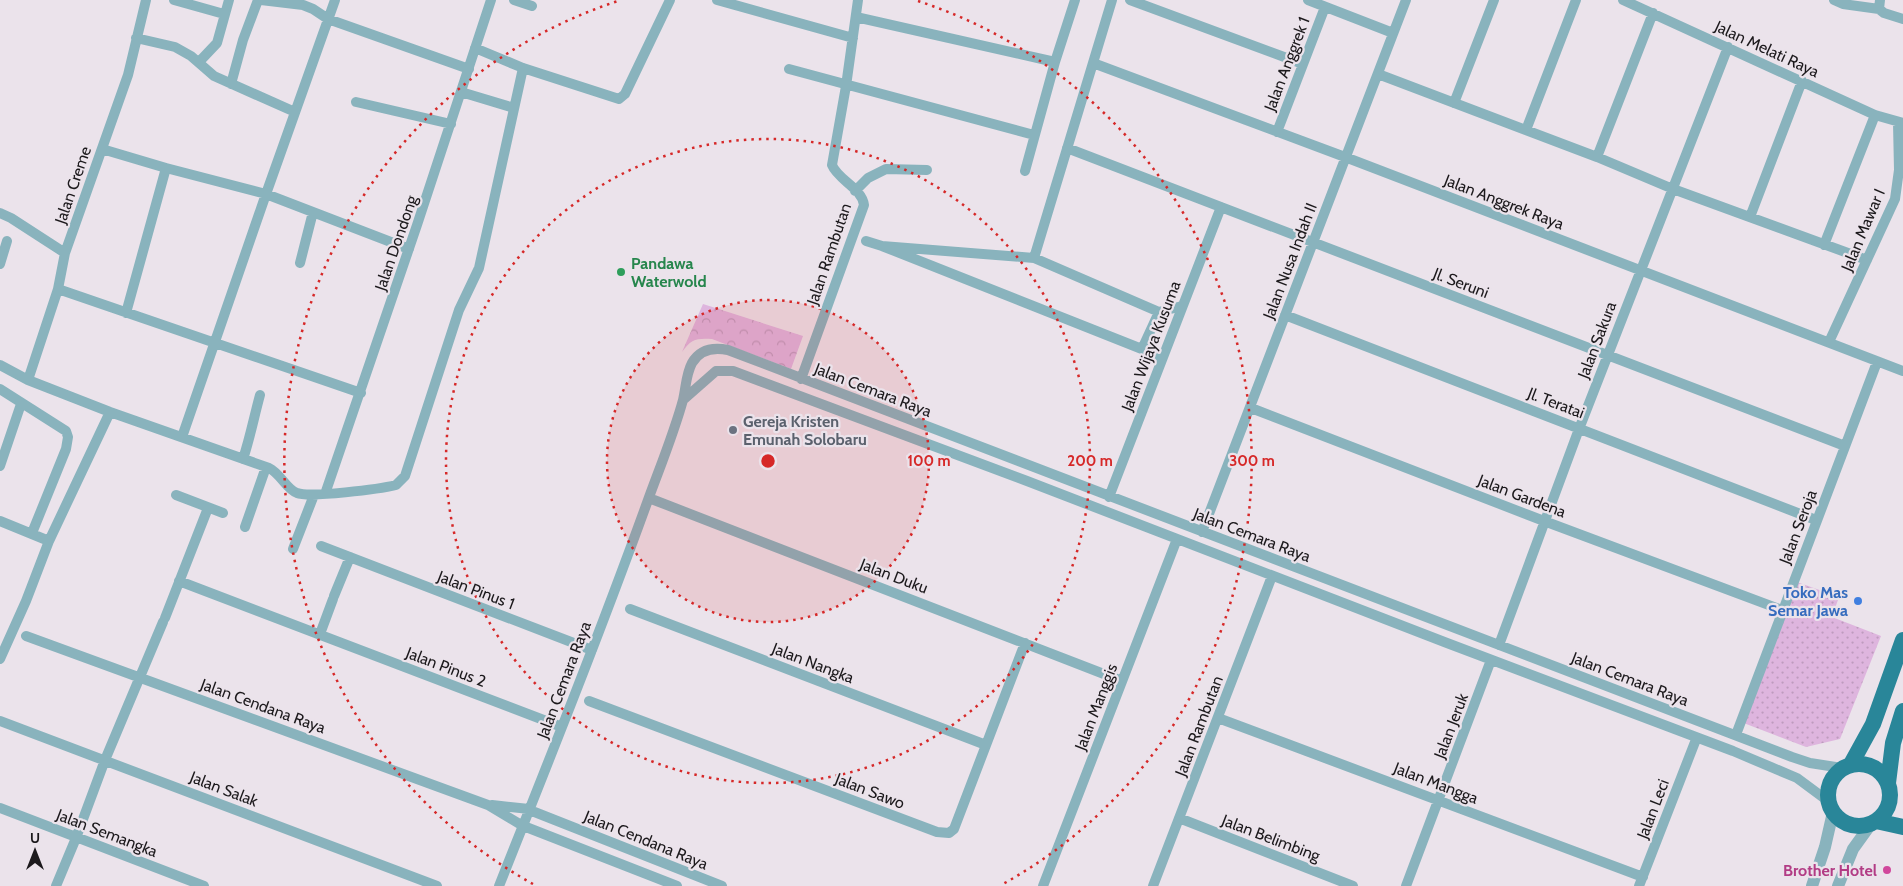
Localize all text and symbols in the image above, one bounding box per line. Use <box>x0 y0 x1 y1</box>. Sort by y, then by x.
street label: Jalan Anggrek 1 <box>1260 14 1314 115</box>
street label: Jalan Melati Raya <box>1711 16 1822 82</box>
street label: Jalan Creme <box>51 144 95 227</box>
street label: Jalan Anggrek Raya <box>1441 170 1567 234</box>
street label: Jalan Mawar I <box>1837 186 1889 275</box>
street label: Jalan Dondong <box>370 192 422 294</box>
street label: Jalan Nusa Indah II <box>1259 200 1321 323</box>
street label: Jalan Rambutan <box>802 201 855 308</box>
place label: Pandawa Waterwold <box>631 254 707 291</box>
street label: Jl. Seruni <box>1430 263 1491 302</box>
marker: Pandawa Waterwold <box>615 266 627 278</box>
street label: Jalan Wijaya Kusuma <box>1117 278 1185 415</box>
street label: Jalan Sakura <box>1573 299 1620 382</box>
street label: Jalan Cemara Raya <box>811 359 935 421</box>
street label: Jl. Teratai <box>1524 383 1587 422</box>
place label: Gereja Kristen Emunah Solobaru <box>743 412 867 449</box>
marker: Gereja Kristen Emunah Solobaru <box>727 424 739 436</box>
centre of rings <box>759 452 777 470</box>
text: 100 m <box>907 452 951 470</box>
text: 200 m <box>1067 452 1113 470</box>
text: 300 m <box>1229 452 1275 470</box>
street label: Jalan Gardena <box>1474 470 1569 522</box>
street label: Jalan Seroja <box>1775 487 1821 568</box>
street label: Jalan Cemara Raya <box>1190 504 1314 566</box>
street label: Jalan Duku <box>856 554 931 598</box>
street label: Jalan Pinus 1 <box>434 566 517 613</box>
place label: Toko Mas Semar Jawa <box>1768 583 1848 620</box>
marker: Toko Mas Semar Jawa <box>1852 595 1864 607</box>
street label: Jalan Cemara Raya <box>533 618 595 742</box>
street label: Jalan Nangka <box>768 638 857 687</box>
street label: Jalan Pinus 2 <box>402 643 489 691</box>
street label: Jalan Cemara Raya <box>1568 648 1692 710</box>
street label: Jalan Manggis <box>1070 661 1121 754</box>
street label: Jalan Rambutan <box>1171 673 1227 780</box>
street label: Jalan Cendana Raya <box>197 674 328 738</box>
street label: Jalan Jeruk <box>1430 690 1472 762</box>
street label: Jalan Mangga <box>1390 758 1481 808</box>
street label: Jalan Salak <box>186 767 261 811</box>
street label: Jalan Sawo <box>832 769 908 813</box>
street label: Jalan Leci <box>1633 777 1673 842</box>
street label: Jalan Semangka <box>53 805 160 861</box>
street label: Jalan Cendana Raya <box>580 806 711 874</box>
street label: Jalan Belimbing <box>1218 810 1324 866</box>
north arrow <box>10 826 60 876</box>
text: U <box>30 829 40 847</box>
place label: Brother Hotel <box>1783 861 1877 880</box>
marker: Brother Hotel <box>1881 864 1893 876</box>

